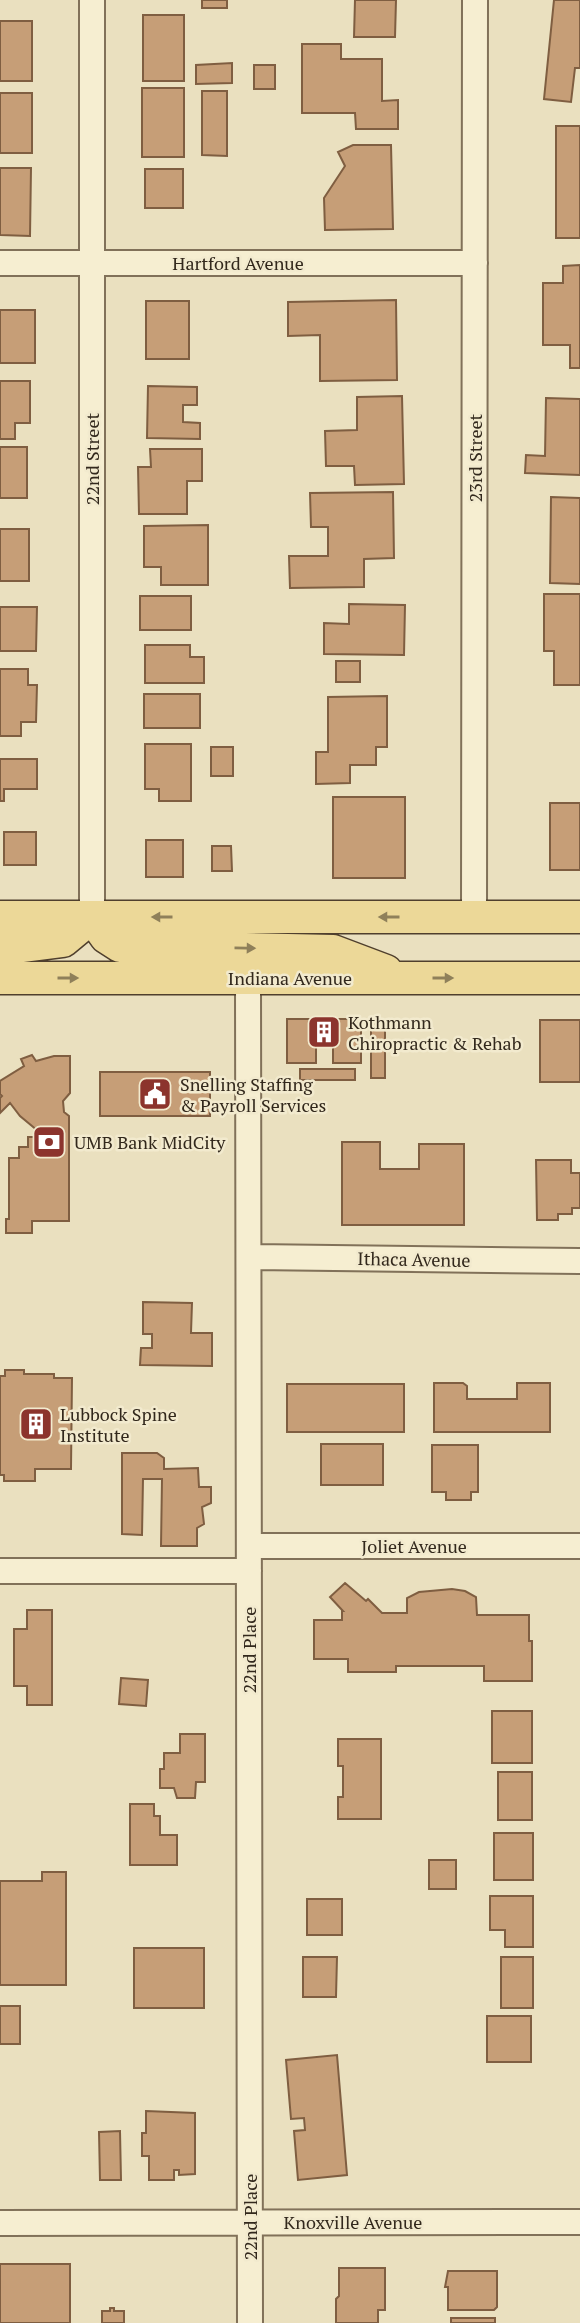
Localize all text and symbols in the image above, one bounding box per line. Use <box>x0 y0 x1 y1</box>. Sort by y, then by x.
street label: Hartford Avenue <box>172 251 304 275</box>
street label: 22nd Street <box>80 413 104 505</box>
street label: 23rd Street <box>463 413 487 502</box>
one-way arrow <box>151 911 173 923</box>
one-way arrow <box>378 911 400 923</box>
one-way arrow <box>235 943 257 954</box>
street label: Indiana Avenue <box>228 966 352 990</box>
one-way arrow <box>57 972 79 984</box>
one-way arrow <box>432 972 454 984</box>
place label: Kothmann Chiropractic & Rehab <box>348 1010 522 1055</box>
building icon: Kothmann Chiropractic & Rehab <box>305 1013 343 1051</box>
place label: Snelling Staffing & Payroll Services <box>180 1072 326 1117</box>
public building icon: Snelling Staffing & Payroll Services <box>136 1075 174 1113</box>
bank icon: UMB Bank MidCity <box>30 1123 68 1161</box>
place label: UMB Bank MidCity <box>74 1130 226 1154</box>
street label: Ithaca Avenue <box>357 1246 471 1272</box>
place label: Lubbock Spine Institute <box>60 1402 177 1447</box>
building icon: Lubbock Spine Institute <box>17 1405 55 1443</box>
street label: Joliet Avenue <box>361 1534 467 1558</box>
street label: 22nd Place <box>237 1607 261 1693</box>
street label: 22nd Place <box>238 2174 262 2260</box>
street label: Knoxville Avenue <box>284 2210 422 2234</box>

